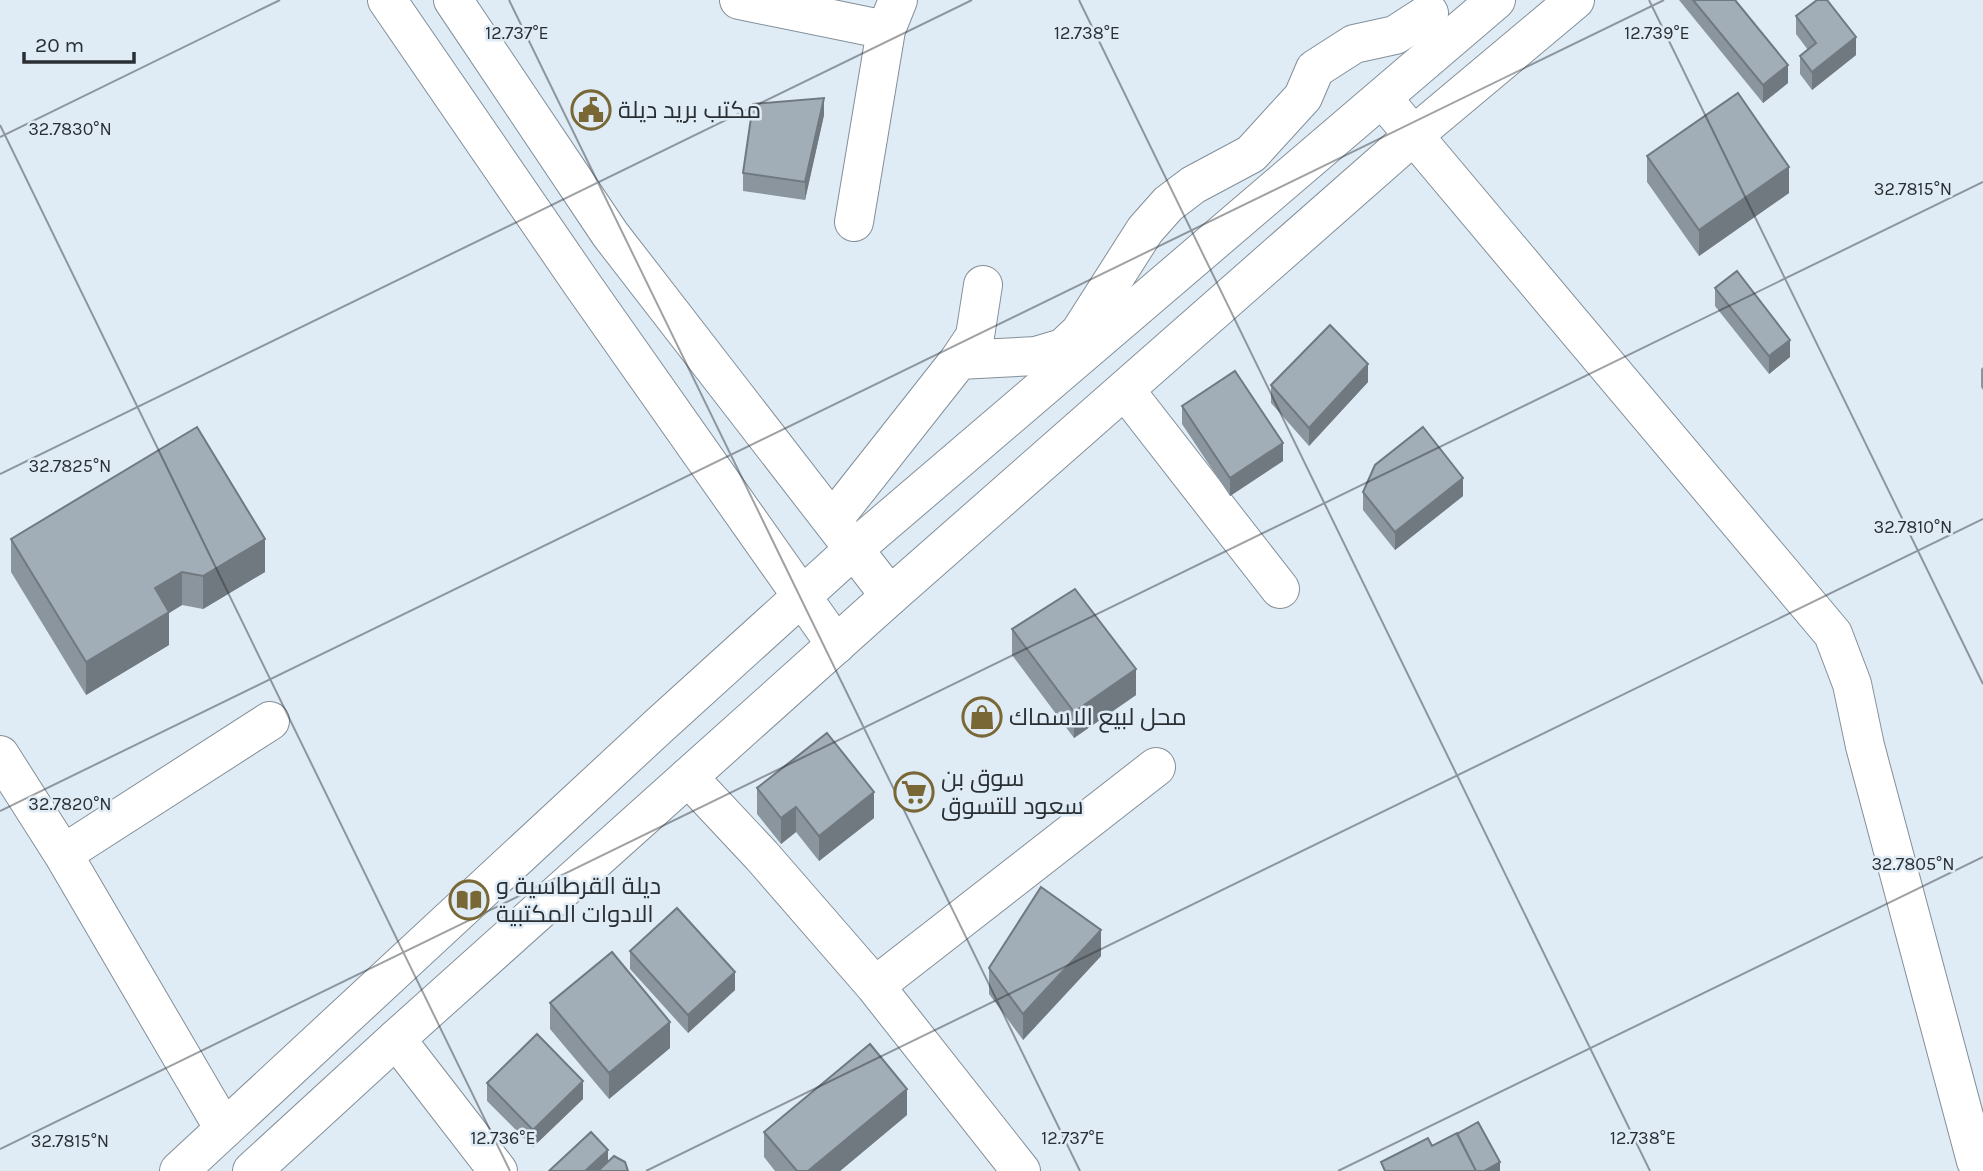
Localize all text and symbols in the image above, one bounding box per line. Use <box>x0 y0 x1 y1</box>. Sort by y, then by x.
scale bar <box>24 21 135 65</box>
text: 12.737°E <box>485 22 549 44</box>
text: 12.738°E <box>1054 22 1120 44</box>
text: 12.739°E <box>1624 22 1690 44</box>
text: 20 m <box>35 33 84 57</box>
public building icon: مكتب بريد ديلة <box>570 89 612 131</box>
place label: مكتب بريد ديلة <box>618 96 761 124</box>
text: 32.7830°N <box>28 118 112 140</box>
text: 32.7815°N <box>1874 178 1952 200</box>
text: 32.7825°N <box>29 455 111 477</box>
text: 32.7810°N <box>1874 516 1952 538</box>
shop icon: محل لبيع الاسماك <box>961 696 1003 738</box>
place label: محل لبيع الاسماك <box>1009 703 1187 733</box>
place label: سوق بن سعود للتسوق <box>941 764 1084 821</box>
supermarket icon: سوق بن سعود للتسوق <box>893 771 935 813</box>
text: 32.7820°N <box>28 793 112 815</box>
text: 32.7805°N <box>1871 853 1955 875</box>
place label: ديلة القرطاسية و الادوات المكتبية <box>496 872 661 928</box>
library icon: ديلة القرطاسية و الادوات المكتبية <box>448 879 490 921</box>
text: 12.736°E <box>470 1127 536 1149</box>
text: 12.737°E <box>1041 1127 1105 1149</box>
text: 12.738°E <box>1610 1127 1676 1149</box>
text: 32.7815°N <box>31 1130 109 1152</box>

